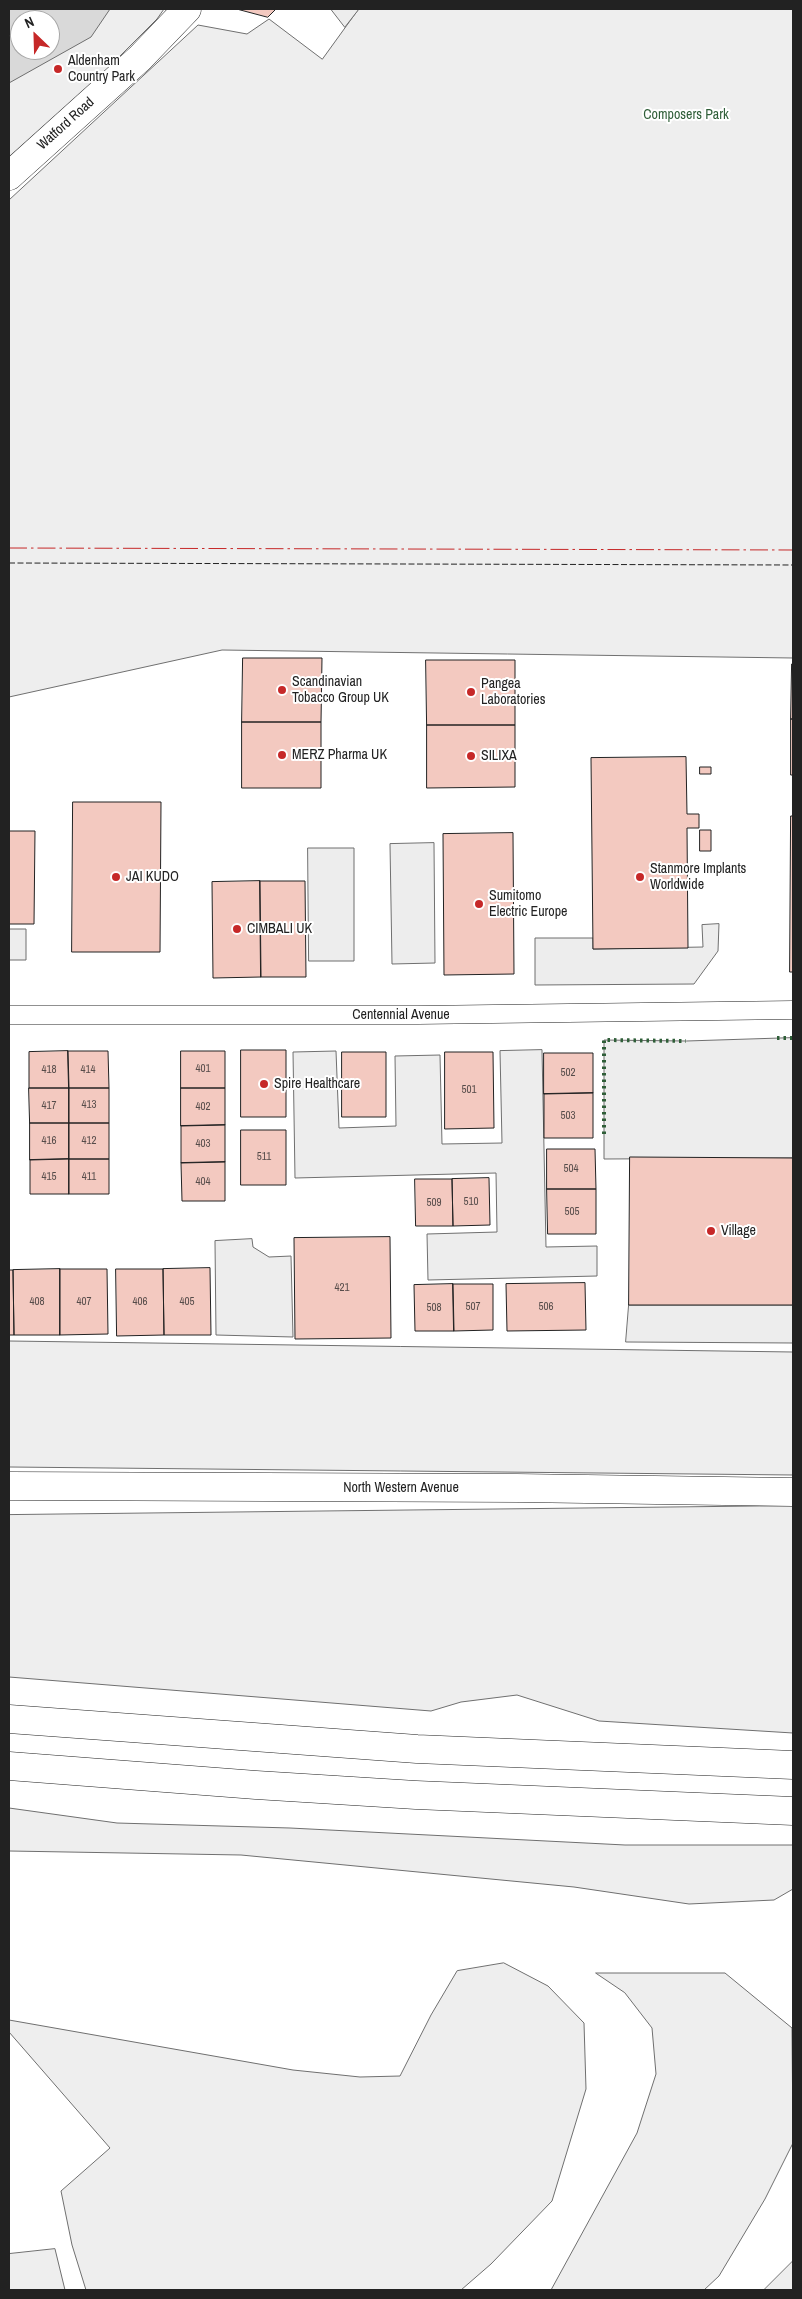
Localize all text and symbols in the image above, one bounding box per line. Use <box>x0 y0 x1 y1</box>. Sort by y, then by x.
north arrow <box>10 10 60 60</box>
text: N <box>22 12 37 32</box>
place label: Aldenham Country Park <box>68 53 135 85</box>
marker: Aldenham Country Park <box>52 63 64 75</box>
street label: Watford Road <box>34 94 98 154</box>
park label: Composers Park <box>643 107 729 123</box>
place label: Scandinavian Tobacco Group UK <box>292 674 389 706</box>
place label: Pangea Laboratories <box>481 676 545 709</box>
marker: Scandinavian Tobacco Group UK <box>276 684 288 696</box>
marker: Pangea Laboratories <box>465 686 477 698</box>
place label: MERZ Pharma UK <box>292 747 387 763</box>
place label: SILIXA <box>481 748 517 764</box>
marker: MERZ Pharma UK <box>276 749 288 761</box>
marker: SILIXA <box>465 750 477 762</box>
place label: Stanmore Implants Worldwide <box>650 861 746 894</box>
place label: JAI KUDO <box>126 869 179 885</box>
marker: JAI KUDO <box>110 871 122 883</box>
marker: Stanmore Implants Worldwide <box>634 871 646 883</box>
place label: Sumitomo Electric Europe <box>489 888 567 920</box>
marker: Sumitomo Electric Europe <box>473 898 485 910</box>
place label: CIMBALI UK <box>247 921 312 937</box>
marker: CIMBALI UK <box>231 923 243 935</box>
street label: Centennial Avenue <box>352 1007 450 1023</box>
house number: 401 <box>195 1062 211 1076</box>
house number: 418 <box>41 1063 57 1077</box>
house number: 414 <box>80 1063 96 1077</box>
house number: 502 <box>560 1066 576 1080</box>
place label: Spire Healthcare <box>274 1076 360 1092</box>
marker: Spire Healthcare <box>258 1078 270 1090</box>
house number: 501 <box>461 1083 477 1097</box>
house number: 413 <box>81 1098 97 1112</box>
house number: 417 <box>41 1099 57 1113</box>
house number: 402 <box>195 1100 211 1114</box>
house number: 503 <box>560 1109 576 1123</box>
house number: 416 <box>41 1134 57 1148</box>
house number: 412 <box>81 1134 97 1148</box>
house number: 403 <box>195 1137 211 1151</box>
house number: 511 <box>257 1150 271 1164</box>
house number: 504 <box>563 1162 579 1176</box>
house number: 415 <box>41 1170 57 1184</box>
house number: 411 <box>82 1170 96 1184</box>
house number: 404 <box>195 1175 211 1189</box>
house number: 510 <box>463 1195 479 1209</box>
house number: 509 <box>426 1196 442 1210</box>
house number: 505 <box>564 1205 580 1219</box>
place label: Village <box>721 1223 756 1239</box>
marker: Village <box>705 1225 717 1237</box>
house number: 421 <box>334 1281 350 1295</box>
house number: 408 <box>29 1295 45 1309</box>
house number: 407 <box>76 1295 92 1309</box>
house number: 406 <box>132 1295 148 1309</box>
house number: 405 <box>179 1295 195 1309</box>
house number: 507 <box>465 1300 481 1314</box>
house number: 506 <box>538 1300 554 1314</box>
house number: 508 <box>426 1301 442 1315</box>
street label: North Western Avenue <box>343 1480 459 1496</box>

